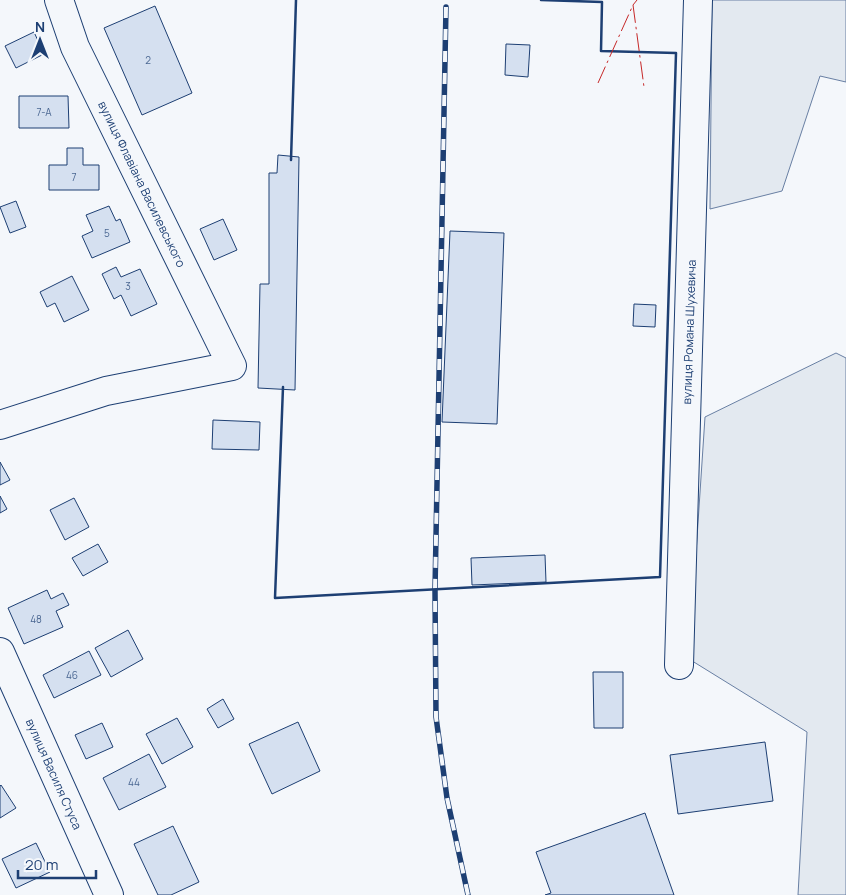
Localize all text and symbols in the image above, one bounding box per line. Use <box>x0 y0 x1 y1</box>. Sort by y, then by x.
north arrow <box>15 15 65 65</box>
text: N <box>35 17 45 36</box>
house number: 2 <box>145 53 151 67</box>
street label: вулиця Флавіана Василевського <box>94 98 190 270</box>
house number: 7-А <box>36 105 52 119</box>
house number: 7 <box>71 170 77 184</box>
house number: 5 <box>104 226 110 240</box>
street label: вулиця Романа Шухевича <box>678 259 700 405</box>
house number: 3 <box>125 279 131 293</box>
house number: 48 <box>30 612 42 626</box>
house number: 46 <box>66 668 78 682</box>
street label: вулиця Василя Стуса <box>22 716 86 832</box>
house number: 44 <box>128 775 140 789</box>
scale bar <box>18 848 95 880</box>
text: 20 m <box>25 854 58 875</box>

